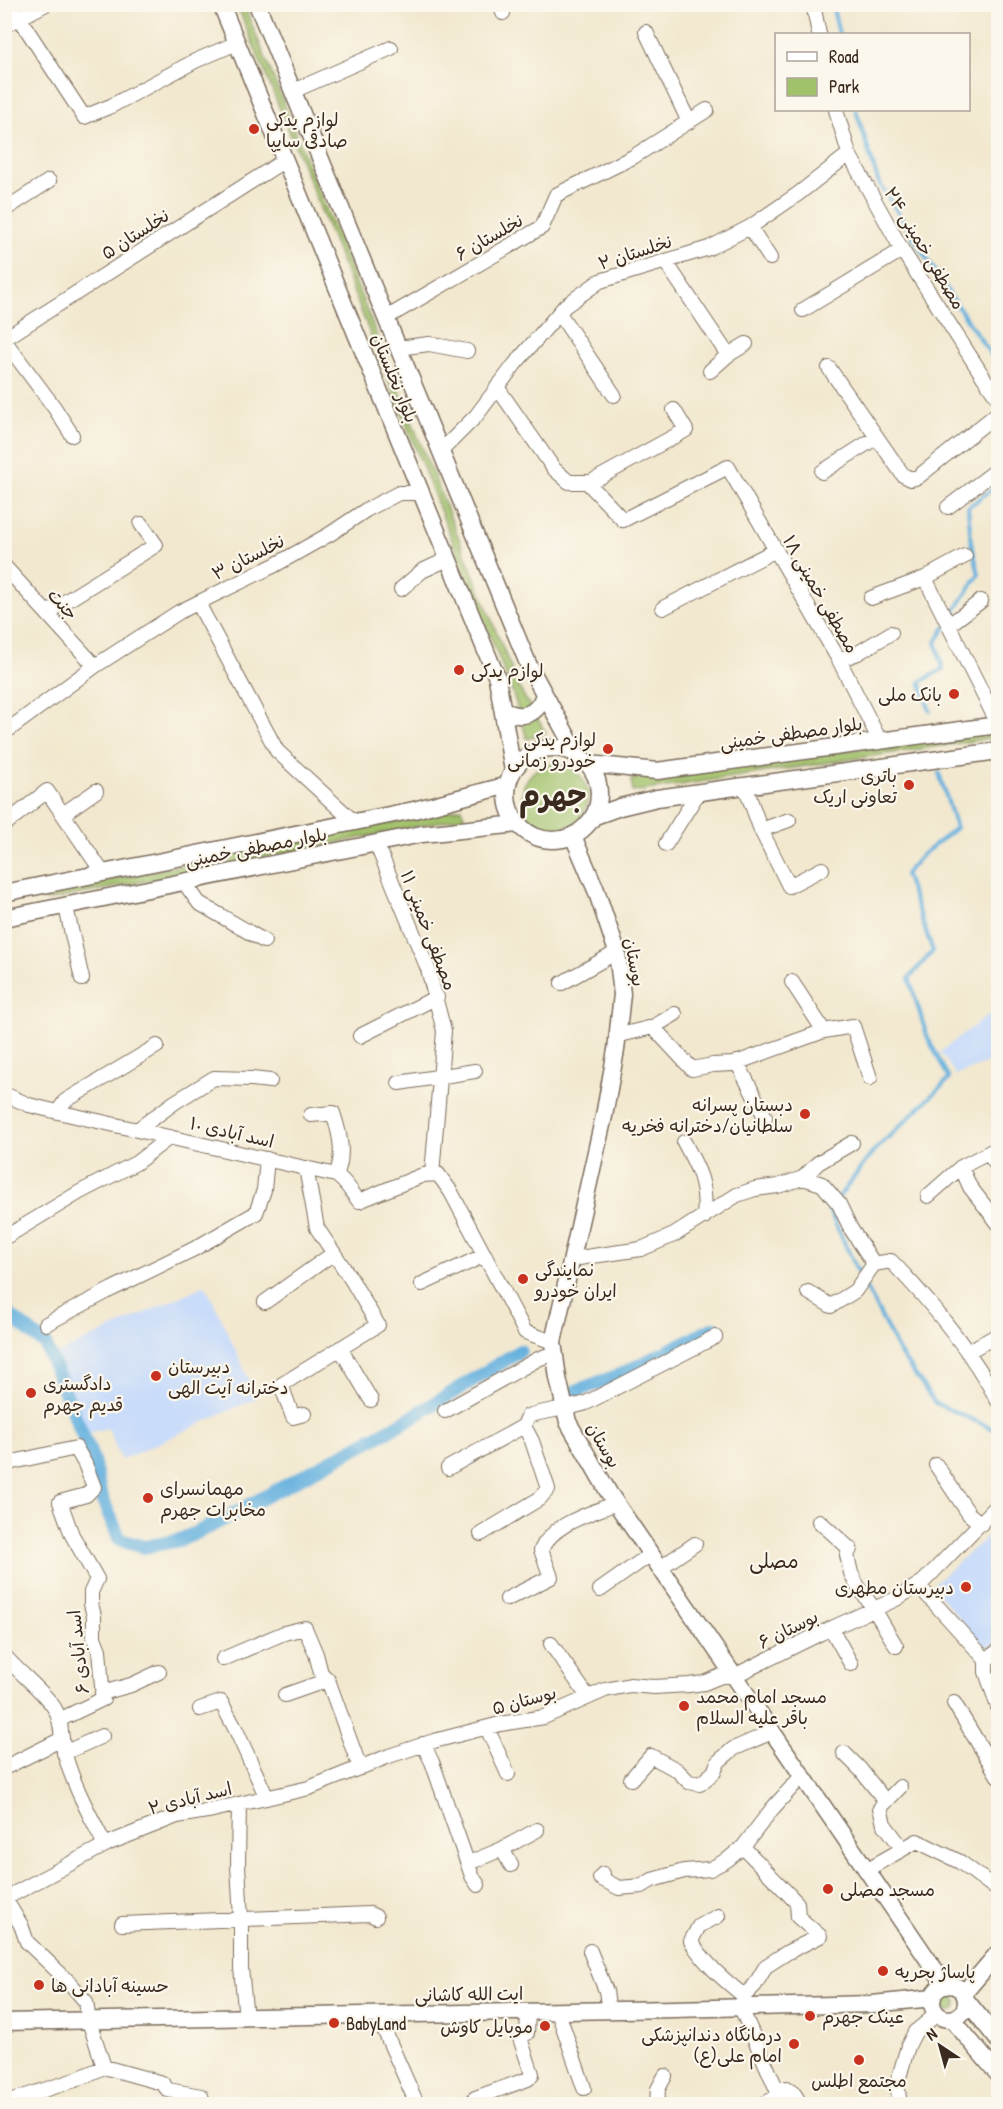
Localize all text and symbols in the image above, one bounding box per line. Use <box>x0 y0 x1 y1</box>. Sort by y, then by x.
legend <box>775 33 970 111</box>
text: Road <box>829 44 859 69</box>
text: Park <box>829 74 860 99</box>
place label: لوازم یدکی صادقی سایپا <box>266 107 348 153</box>
marker: لوازم یدکی صادقی سایپا <box>247 122 261 136</box>
street label: مصطفی خمینی ۲۴ <box>878 182 972 314</box>
street label: نخلستان ۵ <box>96 203 174 265</box>
street label: نخلستان ۶ <box>450 207 528 267</box>
street label: نخلستان ۲ <box>595 228 675 276</box>
street label: بلوار نخلستان <box>366 330 424 426</box>
street label: نخلستان ۳ <box>207 528 289 586</box>
street label: مصطفی خمینی ۱۸ <box>777 530 865 658</box>
street label: جنت <box>42 583 84 625</box>
place label: لوازم یدکی <box>471 658 544 685</box>
marker: لوازم یدکی <box>452 663 466 677</box>
place label: بانک ملی <box>878 682 942 707</box>
marker: بانک ملی <box>947 687 961 701</box>
street label: بلوار مصطفی خمینی <box>718 711 864 755</box>
place label: لوازم یدکی خودرو زمانی <box>507 727 596 773</box>
marker: لوازم یدکی خودرو زمانی <box>601 742 615 756</box>
place label: باتری تعاونی اریک <box>813 763 898 809</box>
district label: جهرم <box>519 775 587 819</box>
marker: باتری تعاونی اریک <box>902 778 916 792</box>
street label: بلوار مصطفی خمینی <box>183 821 329 873</box>
street label: مصطفی خمینی ۱۱ <box>395 866 463 994</box>
street label: بوستان <box>618 936 652 988</box>
place label: دبستان پسرانه سلطانیان/دخترانه فخریه <box>622 1092 793 1138</box>
marker: دبستان پسرانه سلطانیان/دخترانه فخریه <box>798 1107 812 1121</box>
street label: اسد آبادی ۱۰ <box>187 1110 277 1154</box>
place label: نمایندگی ایران خودرو <box>533 1257 617 1303</box>
marker: نمایندگی ایران خودرو <box>516 1272 530 1286</box>
place label: دبیرستان دخترانه آیت الهی <box>168 1354 289 1400</box>
marker: دبیرستان دخترانه آیت الهی <box>149 1369 163 1383</box>
place label: دادگستری قدیم جهرم <box>43 1371 123 1419</box>
marker: دادگستری قدیم جهرم <box>24 1386 38 1400</box>
street label: بوستان <box>581 1417 627 1473</box>
place label: مهمانسرای مخابرات جهرم <box>160 1476 266 1524</box>
marker: مهمانسرای مخابرات جهرم <box>141 1491 155 1505</box>
district label: مصلی <box>749 1547 799 1574</box>
place label: دبیرستان مطهری <box>835 1575 954 1600</box>
marker: دبیرستان مطهری <box>959 1580 973 1594</box>
street label: بوستان ۶ <box>754 1604 822 1654</box>
street label: اسد آبادی ۶ <box>61 1609 95 1695</box>
street label: بوستان ۵ <box>489 1679 559 1721</box>
place label: مسجد امام محمد باقر علیه السلام <box>696 1684 827 1732</box>
marker: مسجد امام محمد باقر علیه السلام <box>677 1699 691 1713</box>
street label: اسد آبادی ۲ <box>145 1775 235 1821</box>
place label: مسجد مصلی <box>840 1877 935 1902</box>
marker: مسجد مصلی <box>821 1882 835 1896</box>
place label: پاساژ بحریه <box>895 1959 976 1984</box>
marker: پاساژ بحریه <box>876 1964 890 1978</box>
place label: حسینه آبادانی ها <box>51 1973 169 1998</box>
marker: حسینه آبادانی ها <box>32 1978 46 1992</box>
street label: ایت الله کاشانی <box>414 1981 524 2007</box>
place label: عینک جهرم <box>822 2004 904 2031</box>
marker: عینک جهرم <box>803 2009 817 2023</box>
place label: BabyLand <box>346 2011 406 2036</box>
place label: موبایل کاوش <box>440 2014 533 2039</box>
marker: BabyLand <box>327 2016 341 2030</box>
north arrow <box>910 2016 970 2076</box>
marker: موبایل کاوش <box>538 2019 552 2033</box>
place label: درمانگاه دندانپزشکی امام علی(ع) <box>641 2022 782 2070</box>
text: N <box>921 2022 941 2045</box>
marker: درمانگاه دندانپزشکی امام علی(ع) <box>787 2037 801 2051</box>
marker: مجتمع اطلس <box>852 2053 866 2067</box>
place label: مجتمع اطلس <box>811 2068 907 2094</box>

